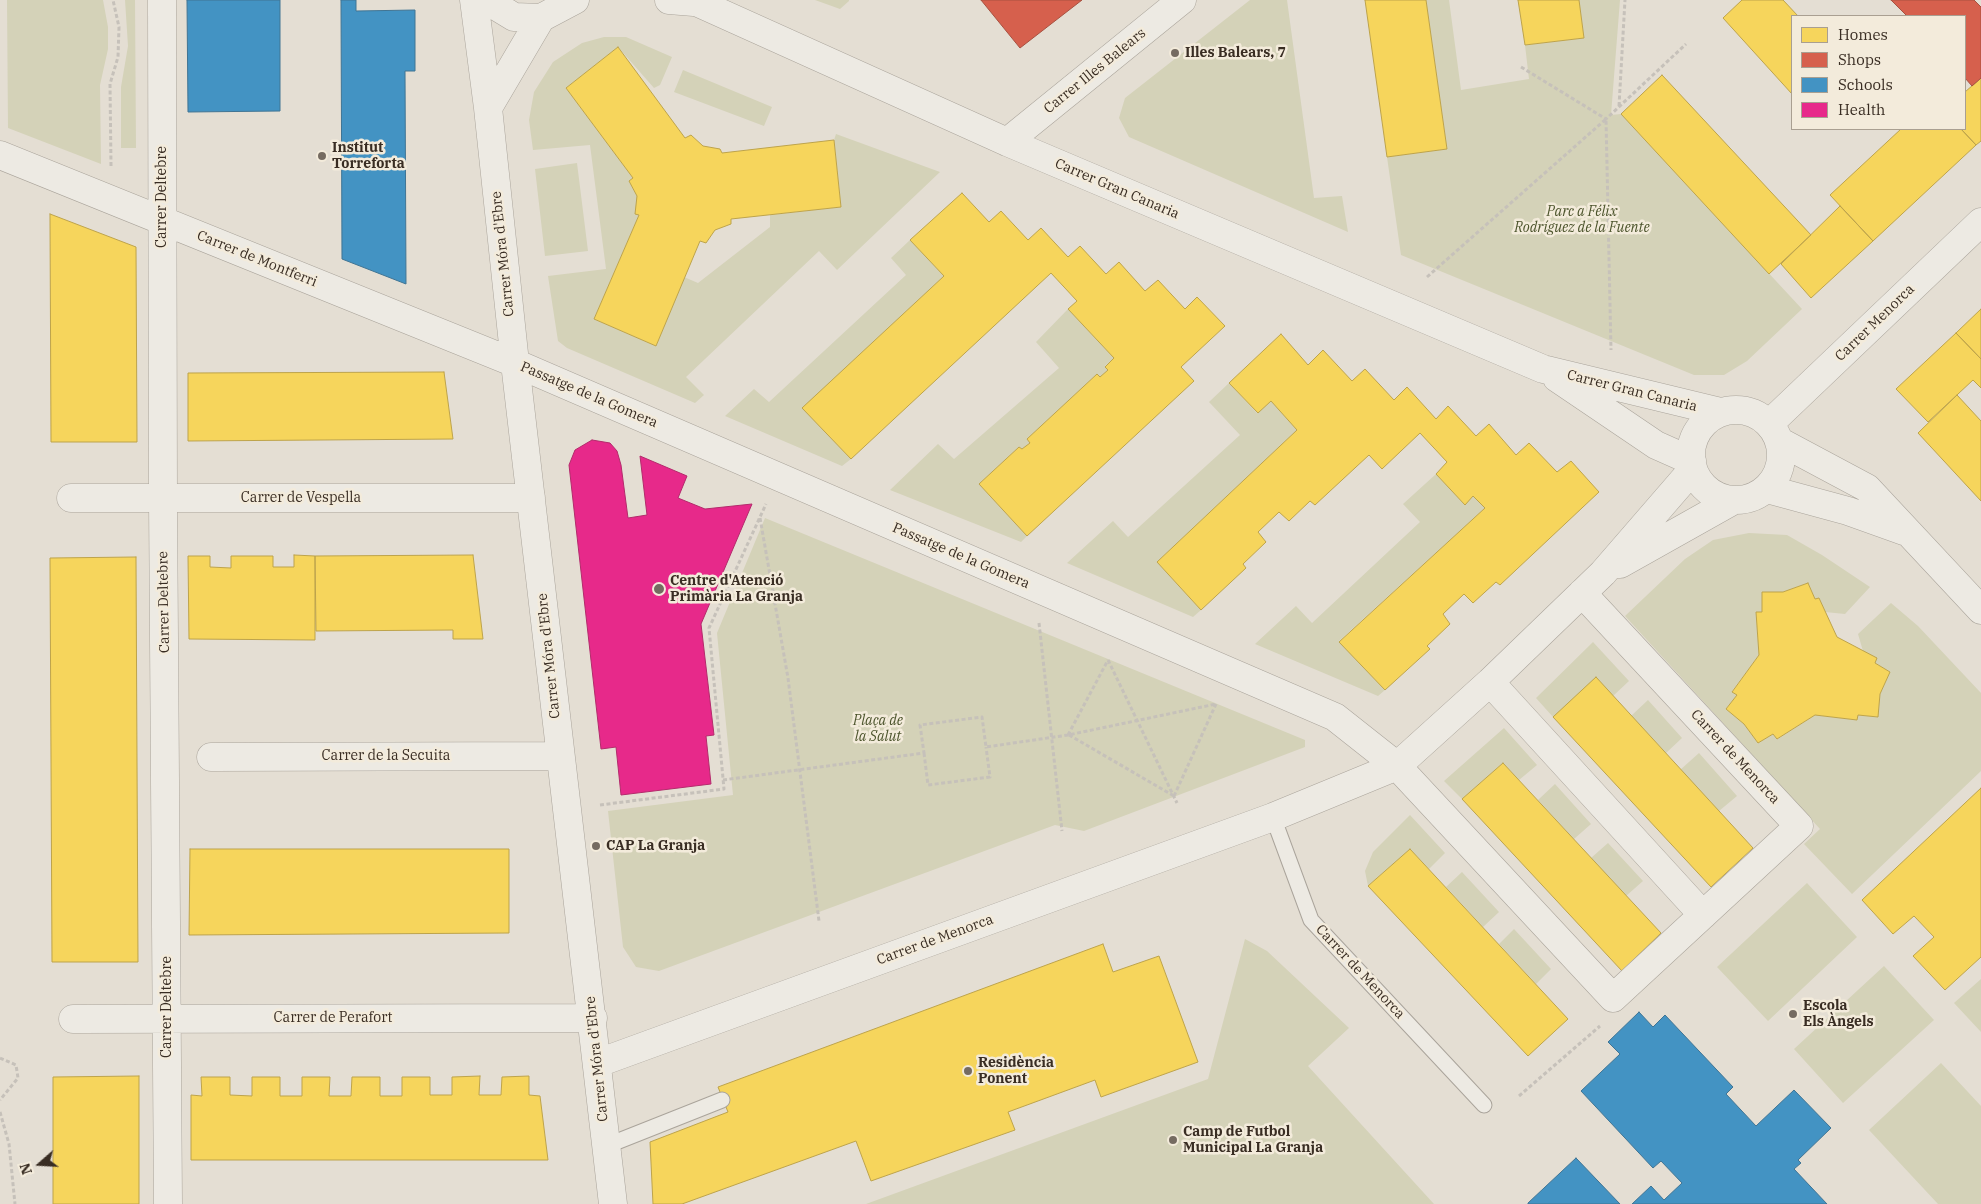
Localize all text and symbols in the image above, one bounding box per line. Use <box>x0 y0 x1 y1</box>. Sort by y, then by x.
legend <box>1791 15 1966 130</box>
street label: Carrer Illes Balears <box>1041 25 1149 117</box>
text: Homes <box>1838 25 1888 44</box>
place label: Illes Balears, 7 <box>1185 45 1286 61</box>
marker: Illes Balears, 7 <box>1169 47 1181 59</box>
text: Shops <box>1838 50 1881 69</box>
text: Schools <box>1838 75 1893 94</box>
text: Health <box>1838 100 1885 119</box>
place label: Institut Torreforta <box>332 140 405 172</box>
street label: Carrer Deltebre <box>154 146 170 248</box>
marker: Institut Torreforta <box>316 150 328 162</box>
street label: Carrer Gran Canaria <box>1052 155 1182 223</box>
street label: Carrer Móra d'Ebre <box>488 190 518 318</box>
park label: Parc a Félix Rodríguez de la Fuente <box>1514 204 1650 236</box>
street label: Carrer de Montferri <box>194 227 320 291</box>
street label: Carrer Menorca <box>1832 281 1918 365</box>
street label: Passatge de la Gomera <box>518 358 660 432</box>
street label: Carrer Gran Canaria <box>1565 367 1699 415</box>
street label: Carrer de Vespella <box>241 490 361 506</box>
street label: Passatge de la Gomera <box>890 519 1032 593</box>
street label: Carrer Deltebre <box>155 551 173 653</box>
place label: Centre d'Atenció Primària La Granja <box>670 573 803 606</box>
marker: Centre d'Atenció Primària La Granja <box>652 582 666 596</box>
street label: Carrer Móra d'Ebre <box>534 592 564 720</box>
street label: Carrer de Menorca <box>1687 706 1783 808</box>
park label: Plaça de la Salut <box>853 713 903 746</box>
street label: Carrer de la Secuita <box>322 748 450 764</box>
place label: CAP La Granja <box>606 838 705 854</box>
marker: CAP La Granja <box>590 840 602 852</box>
street label: Carrer de Menorca <box>874 911 996 969</box>
street label: Carrer de Menorca <box>1312 921 1408 1023</box>
street label: Carrer Deltebre <box>159 956 175 1058</box>
street label: Carrer Móra d'Ebre <box>582 995 612 1123</box>
place label: Escola Els Àngels <box>1803 998 1874 1030</box>
marker: Escola Els Àngels <box>1787 1008 1799 1020</box>
street label: Carrer de Perafort <box>274 1010 392 1026</box>
place label: Residència Ponent <box>978 1055 1054 1088</box>
marker: Residència Ponent <box>962 1065 974 1077</box>
place label: Camp de Futbol Municipal La Granja <box>1183 1124 1323 1156</box>
marker: Camp de Futbol Municipal La Granja <box>1167 1134 1179 1146</box>
north arrow <box>15 1139 65 1189</box>
text: N <box>16 1161 36 1177</box>

